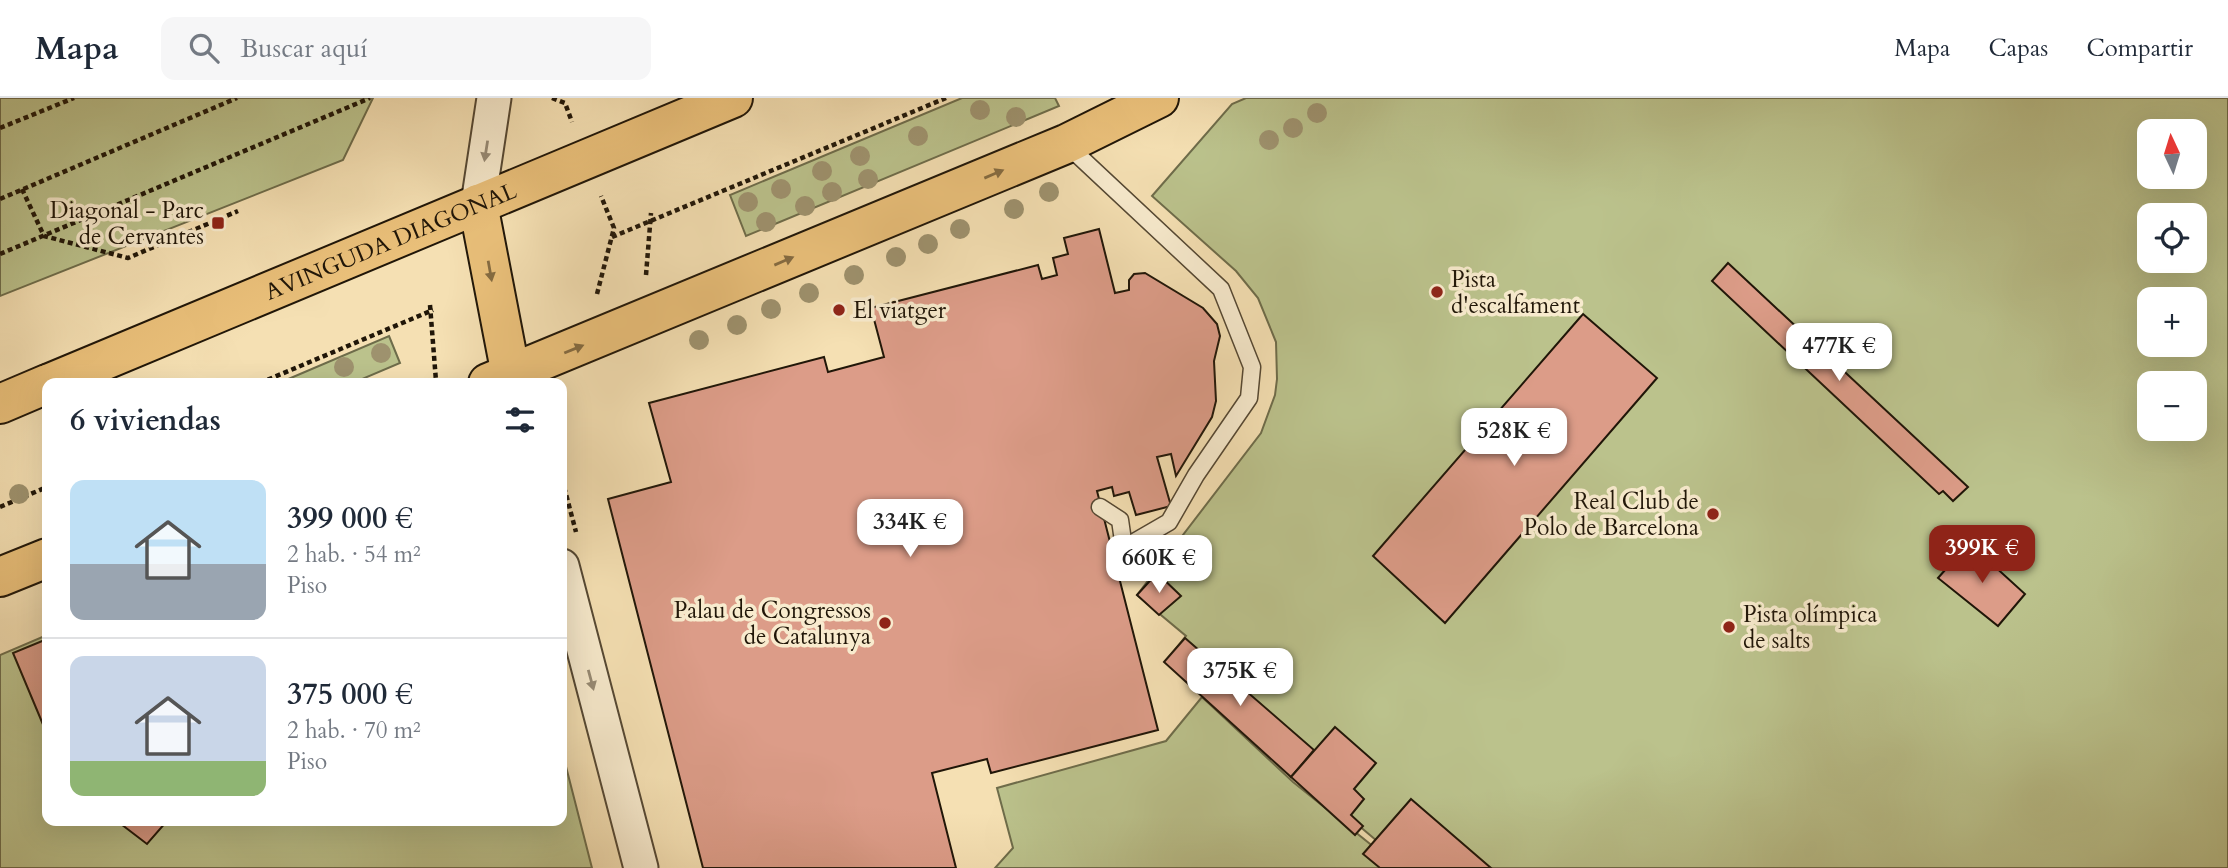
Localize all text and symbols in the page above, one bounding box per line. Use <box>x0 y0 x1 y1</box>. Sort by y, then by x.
search box <box>161 17 651 80</box>
text: Mapa <box>35 26 119 71</box>
icon: search <box>185 29 223 67</box>
text: Buscar aquí <box>241 31 368 66</box>
text: Mapa <box>1894 32 1950 65</box>
text: Capas <box>1988 32 2048 65</box>
text: Compartir <box>2086 32 2193 65</box>
north arrow <box>2137 119 2207 189</box>
map controls <box>2137 119 2207 441</box>
one-way arrow <box>480 140 491 162</box>
one-way arrow <box>984 168 1005 179</box>
street label: AVINGUDA DIAGONAL <box>260 175 521 307</box>
place label: Diagonal - Parc de Cervantes <box>50 195 204 252</box>
button: locate <box>2137 203 2207 273</box>
marker: Diagonal - Parc de Cervantes <box>210 215 226 231</box>
one-way arrow <box>774 256 795 267</box>
one-way arrow <box>485 260 496 282</box>
place label: Pista d'escalfament <box>1451 264 1580 321</box>
marker: Pista d'escalfament <box>1429 284 1445 300</box>
button: + <box>2137 287 2207 357</box>
place label: El viatger <box>853 295 947 326</box>
marker: El viatger <box>831 302 847 318</box>
pin: 477K € <box>1782 324 1896 383</box>
text: 477K € <box>1802 330 1876 361</box>
one-way arrow <box>564 343 585 354</box>
button: − <box>2137 371 2207 441</box>
text: 6 viviendas <box>70 400 221 441</box>
icon: filters <box>501 401 539 439</box>
pin: 528K € <box>1457 408 1571 468</box>
text: 528K € <box>1477 415 1551 446</box>
place label: Real Club de Polo de Barcelona <box>1523 486 1699 543</box>
text: 399 000 € <box>287 498 413 539</box>
pin: 334K € <box>853 500 967 559</box>
text: 334K € <box>873 506 947 537</box>
marker: Real Club de Polo de Barcelona <box>1705 506 1721 522</box>
icon: home <box>126 508 210 592</box>
pin: 399K € <box>1925 526 2039 585</box>
text: 399K € <box>1945 532 2019 563</box>
pin: 660K € <box>1102 536 1216 595</box>
text: 2 hab. · 54 m² <box>287 539 421 570</box>
text: 660K € <box>1122 542 1196 573</box>
text: Piso <box>287 570 327 601</box>
place label: Palau de Congressos de Catalunya <box>674 595 871 652</box>
place label: Pista olímpica de salts <box>1743 599 1878 656</box>
marker: Palau de Congressos de Catalunya <box>877 615 893 631</box>
marker: Pista olímpica de salts <box>1721 619 1737 635</box>
pin: 375K € <box>1183 648 1297 708</box>
text: 375K € <box>1203 655 1277 686</box>
one-way arrow <box>586 669 597 691</box>
text: 375 000 € <box>287 674 413 715</box>
icon: home <box>126 684 210 768</box>
text: 2 hab. · 70 m² <box>287 715 421 746</box>
text: Piso <box>287 746 327 777</box>

